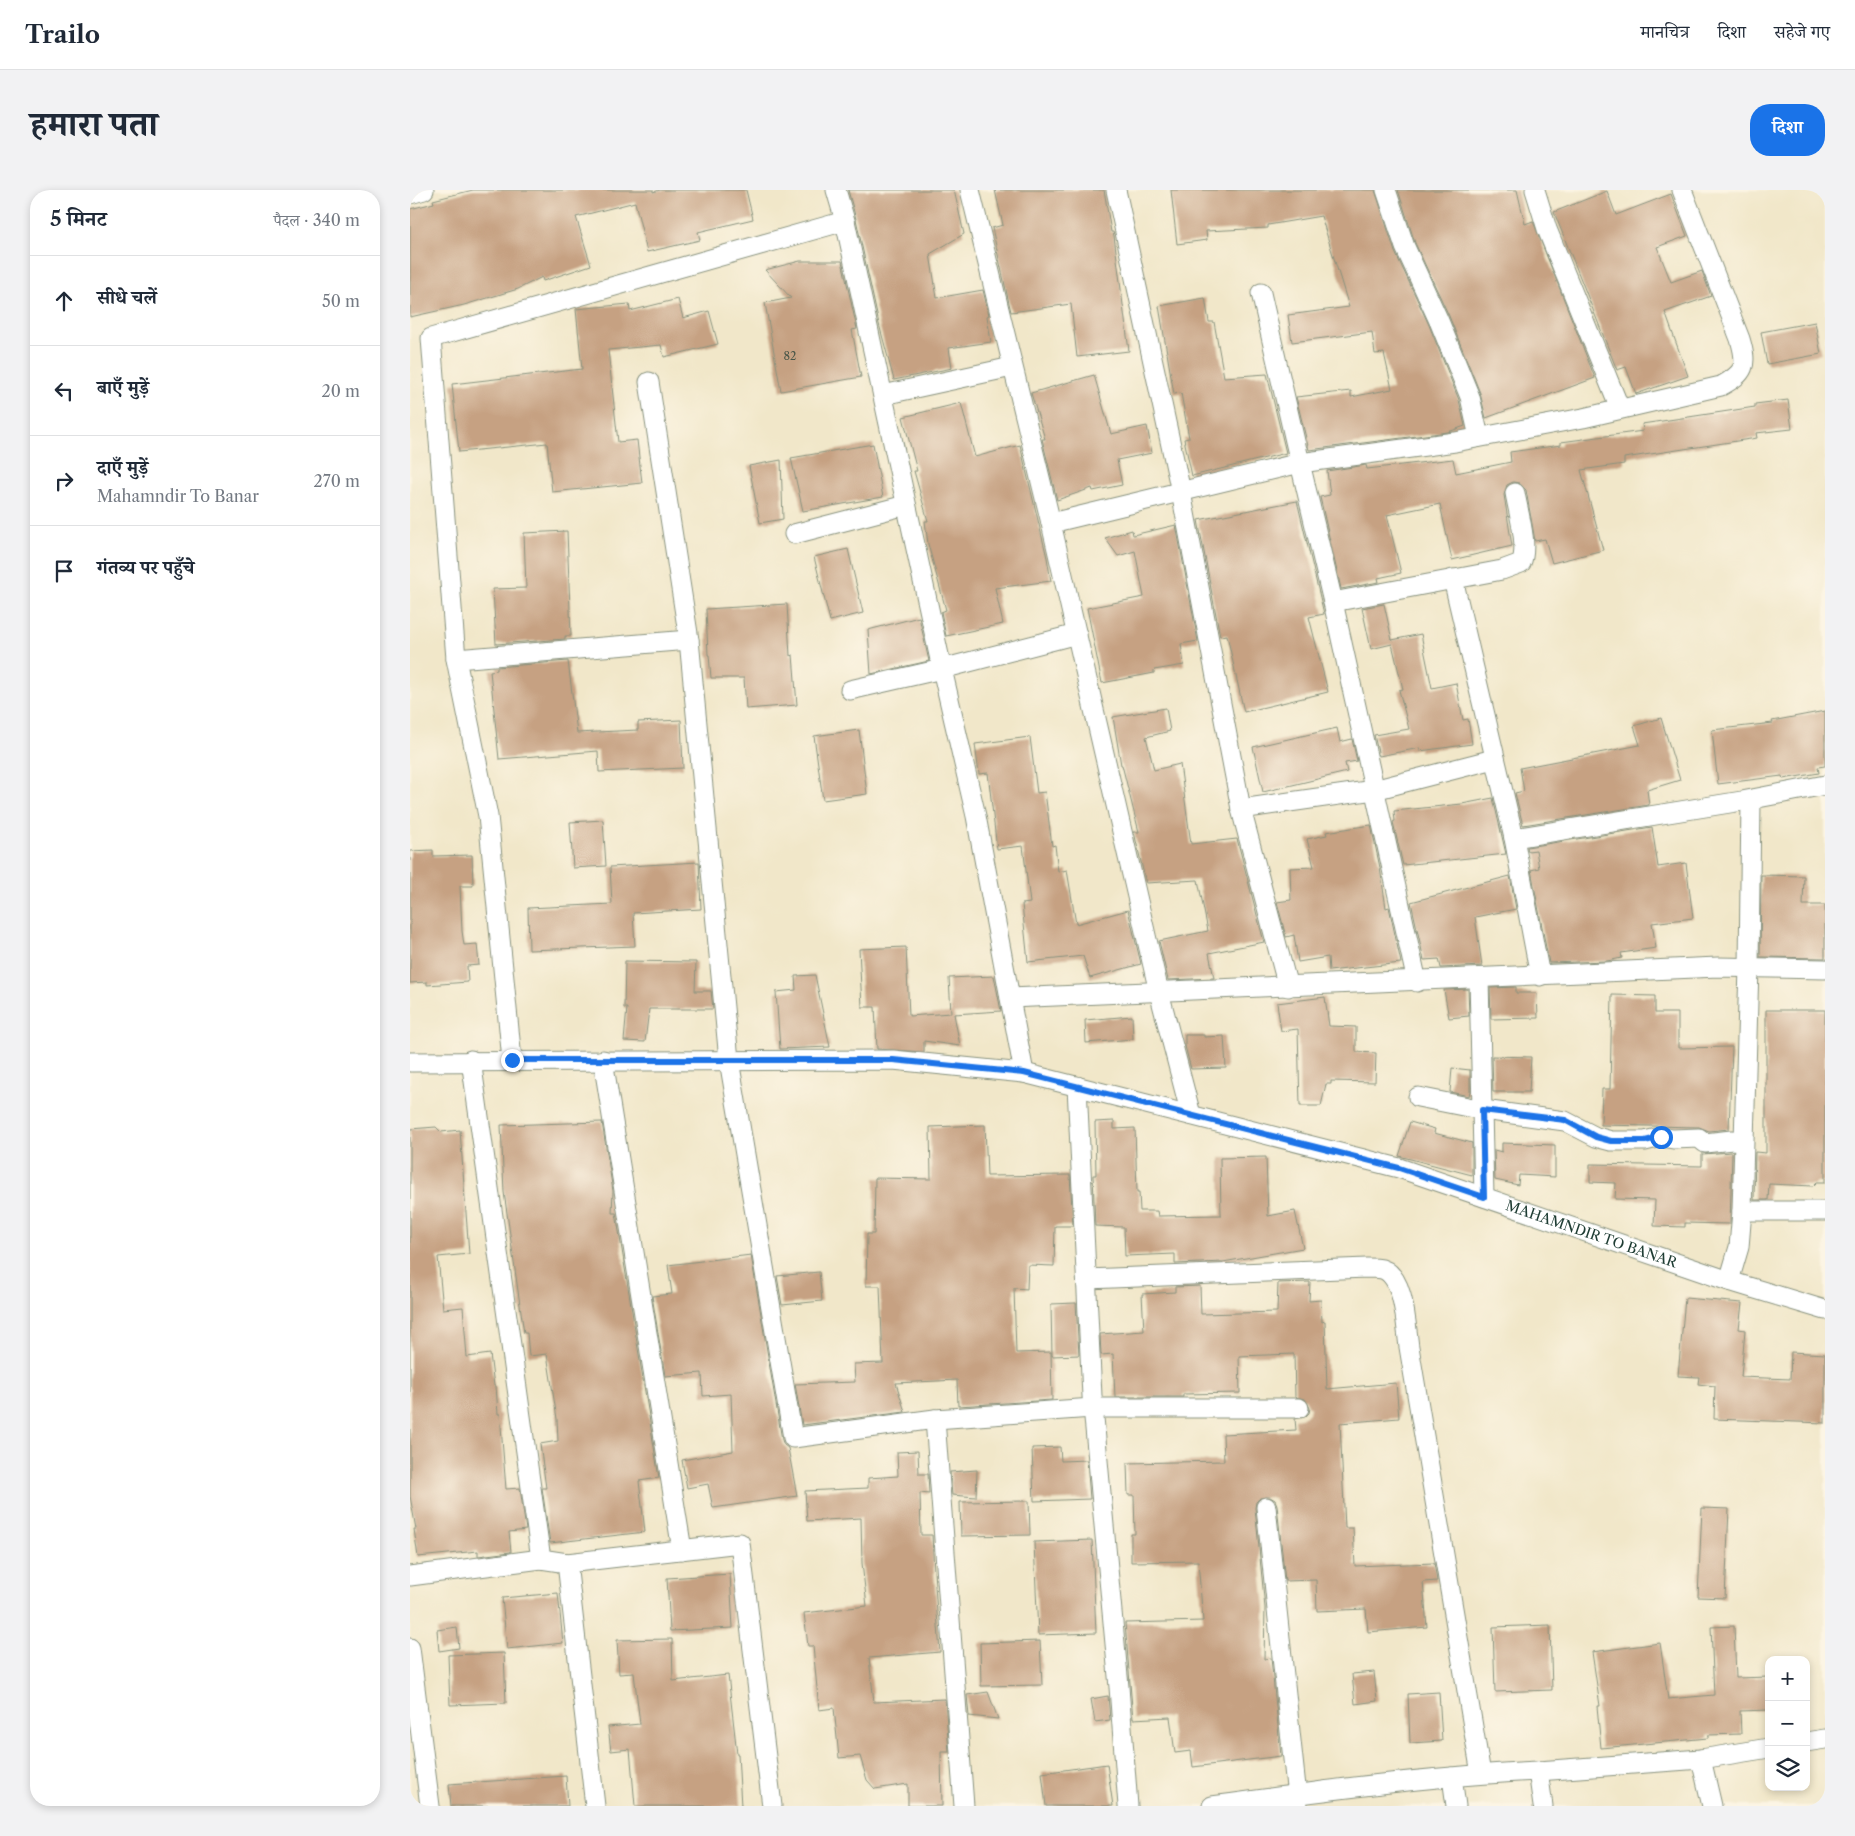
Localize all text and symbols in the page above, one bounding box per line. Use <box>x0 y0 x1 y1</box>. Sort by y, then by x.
text: Trailo <box>25 20 100 49</box>
text: मानचित्र <box>1641 21 1689 43</box>
text: दिशा <box>1717 21 1746 43</box>
text: सहेजे गए <box>1774 21 1830 43</box>
text: हमारा पता <box>30 102 158 145</box>
button: दिशा <box>1750 104 1825 156</box>
text: 5 मिनट <box>50 206 107 231</box>
text: पैदल · 340 m <box>273 210 360 230</box>
text: सीधे चलें <box>97 286 157 309</box>
icon: ahead <box>50 287 78 315</box>
text: 50 m <box>322 291 360 311</box>
house number: 82 <box>784 349 796 363</box>
text: बाएँ मुड़ें <box>97 376 149 399</box>
icon: left <box>50 377 78 405</box>
text: 20 m <box>321 381 360 401</box>
text: दाएँ मुड़ें <box>97 456 148 479</box>
icon: right <box>50 467 78 495</box>
text: 270 m <box>314 471 360 491</box>
text: Mahamndir To Banar <box>97 486 259 506</box>
text: गंतव्य पर पहुँचे <box>97 556 194 579</box>
icon: arrive <box>50 557 78 585</box>
route end <box>501 1049 524 1072</box>
route start <box>1650 1126 1673 1149</box>
street label: MAHAMNDIR TO BANAR <box>1503 1196 1680 1272</box>
map controls <box>1765 1656 1810 1791</box>
button: + <box>1765 1656 1810 1701</box>
button: − <box>1765 1701 1810 1746</box>
button: layers <box>1765 1746 1810 1791</box>

